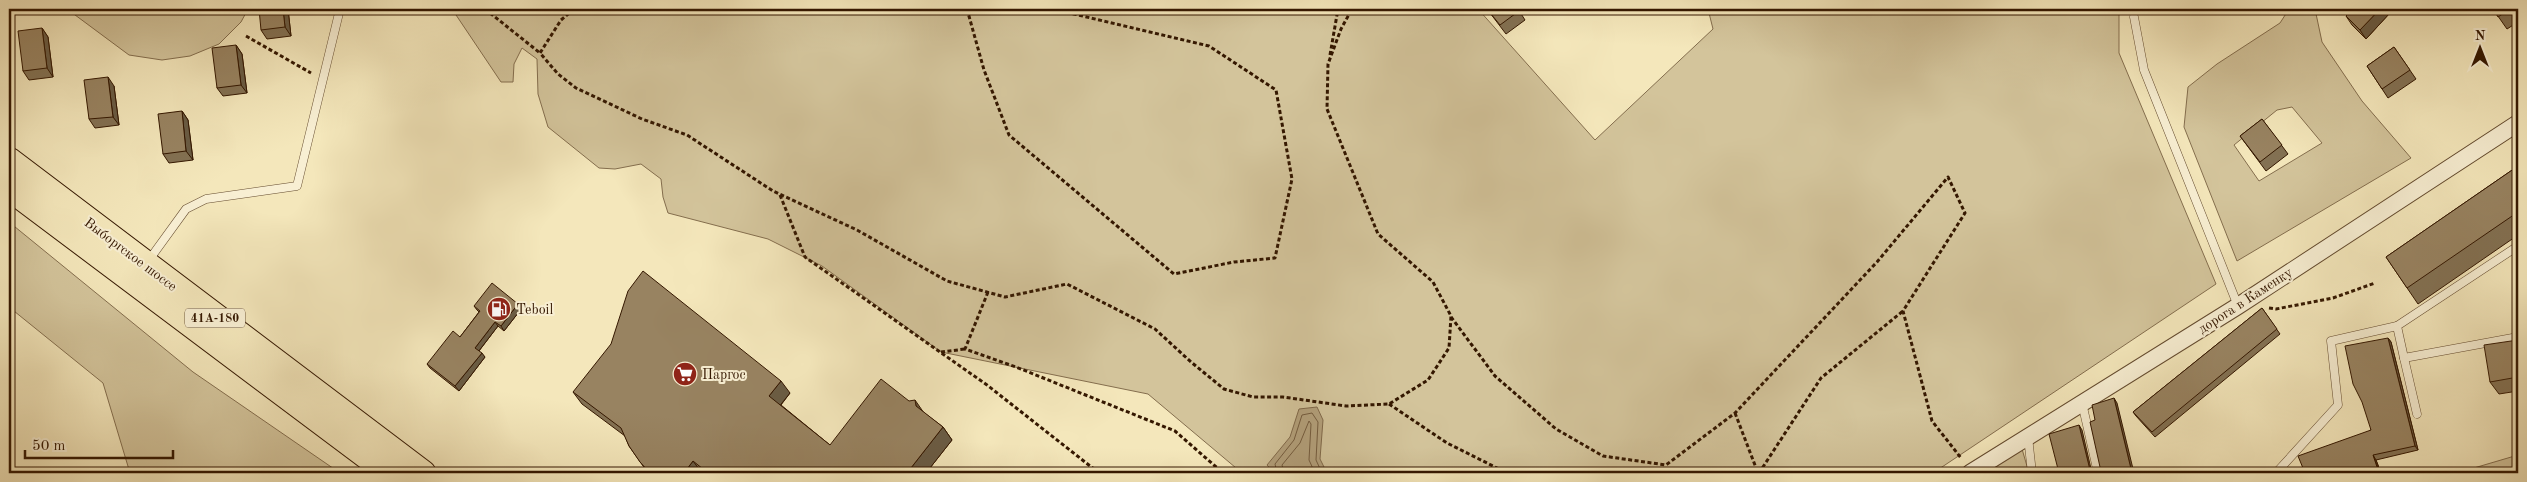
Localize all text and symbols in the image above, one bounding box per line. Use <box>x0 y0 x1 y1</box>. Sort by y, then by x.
north arrow <box>2454 22 2504 72</box>
text: N <box>2475 29 2486 43</box>
street label: Выборгское шоссе <box>81 215 179 294</box>
street label: дорога в Каменку <box>2196 265 2295 336</box>
fuel station icon: Teboil <box>486 296 512 322</box>
place label: Teboil <box>516 303 553 317</box>
road number: 41А-180 <box>185 308 245 328</box>
supermarket icon: Паргос <box>672 361 698 387</box>
place label: Паргос <box>702 368 746 382</box>
scale bar <box>25 427 172 459</box>
text: 50 m <box>32 439 66 454</box>

